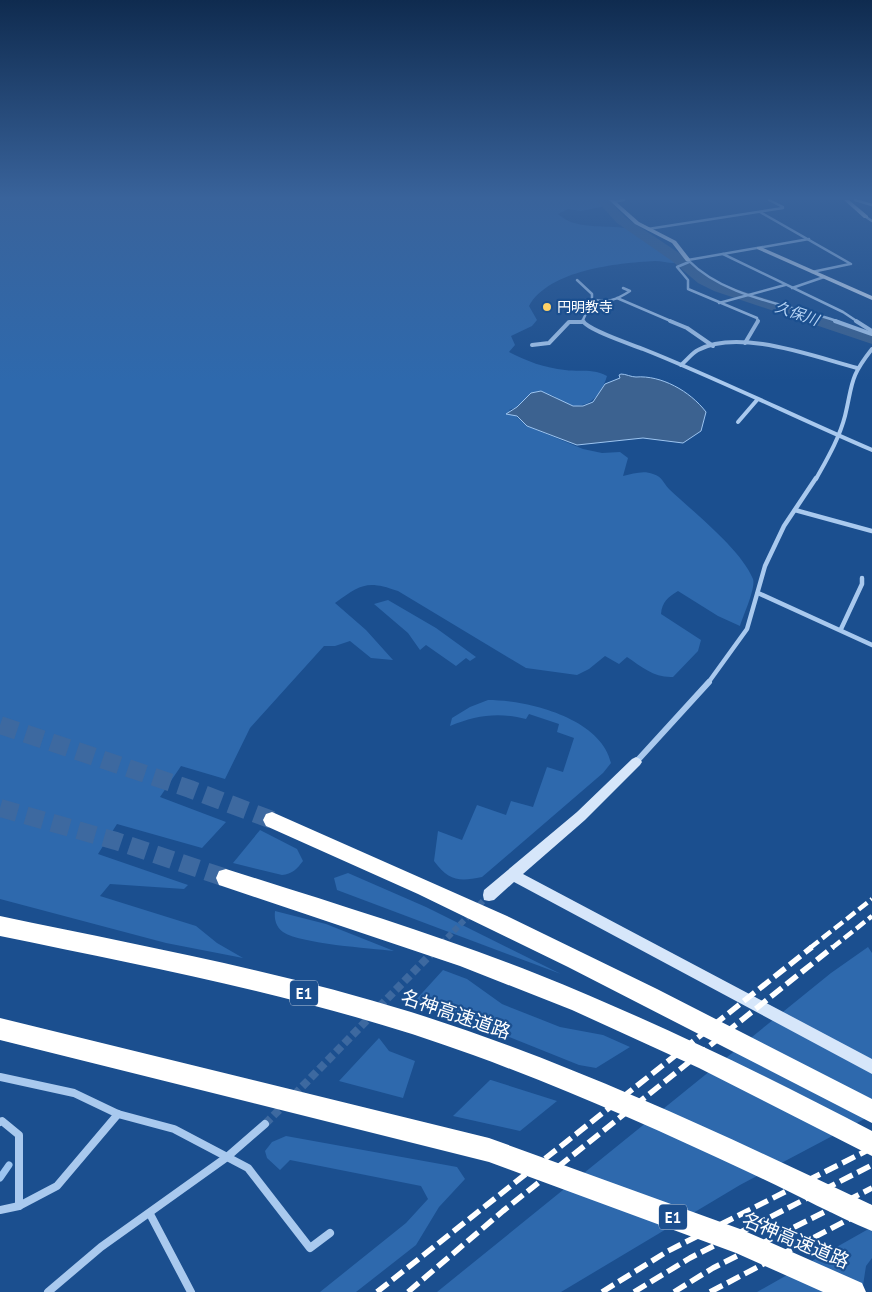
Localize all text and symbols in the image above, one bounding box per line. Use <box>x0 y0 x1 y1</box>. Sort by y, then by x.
water label: 久保川 <box>773 297 823 330</box>
place label: 円明教寺 <box>557 298 613 316</box>
marker: 円明教寺 <box>541 301 553 313</box>
road number: E1 <box>290 980 318 1006</box>
street label: 名神高速道路 <box>398 984 514 1044</box>
road number: E1 <box>659 1204 687 1230</box>
street label: 名神高速道路 <box>739 1207 853 1273</box>

